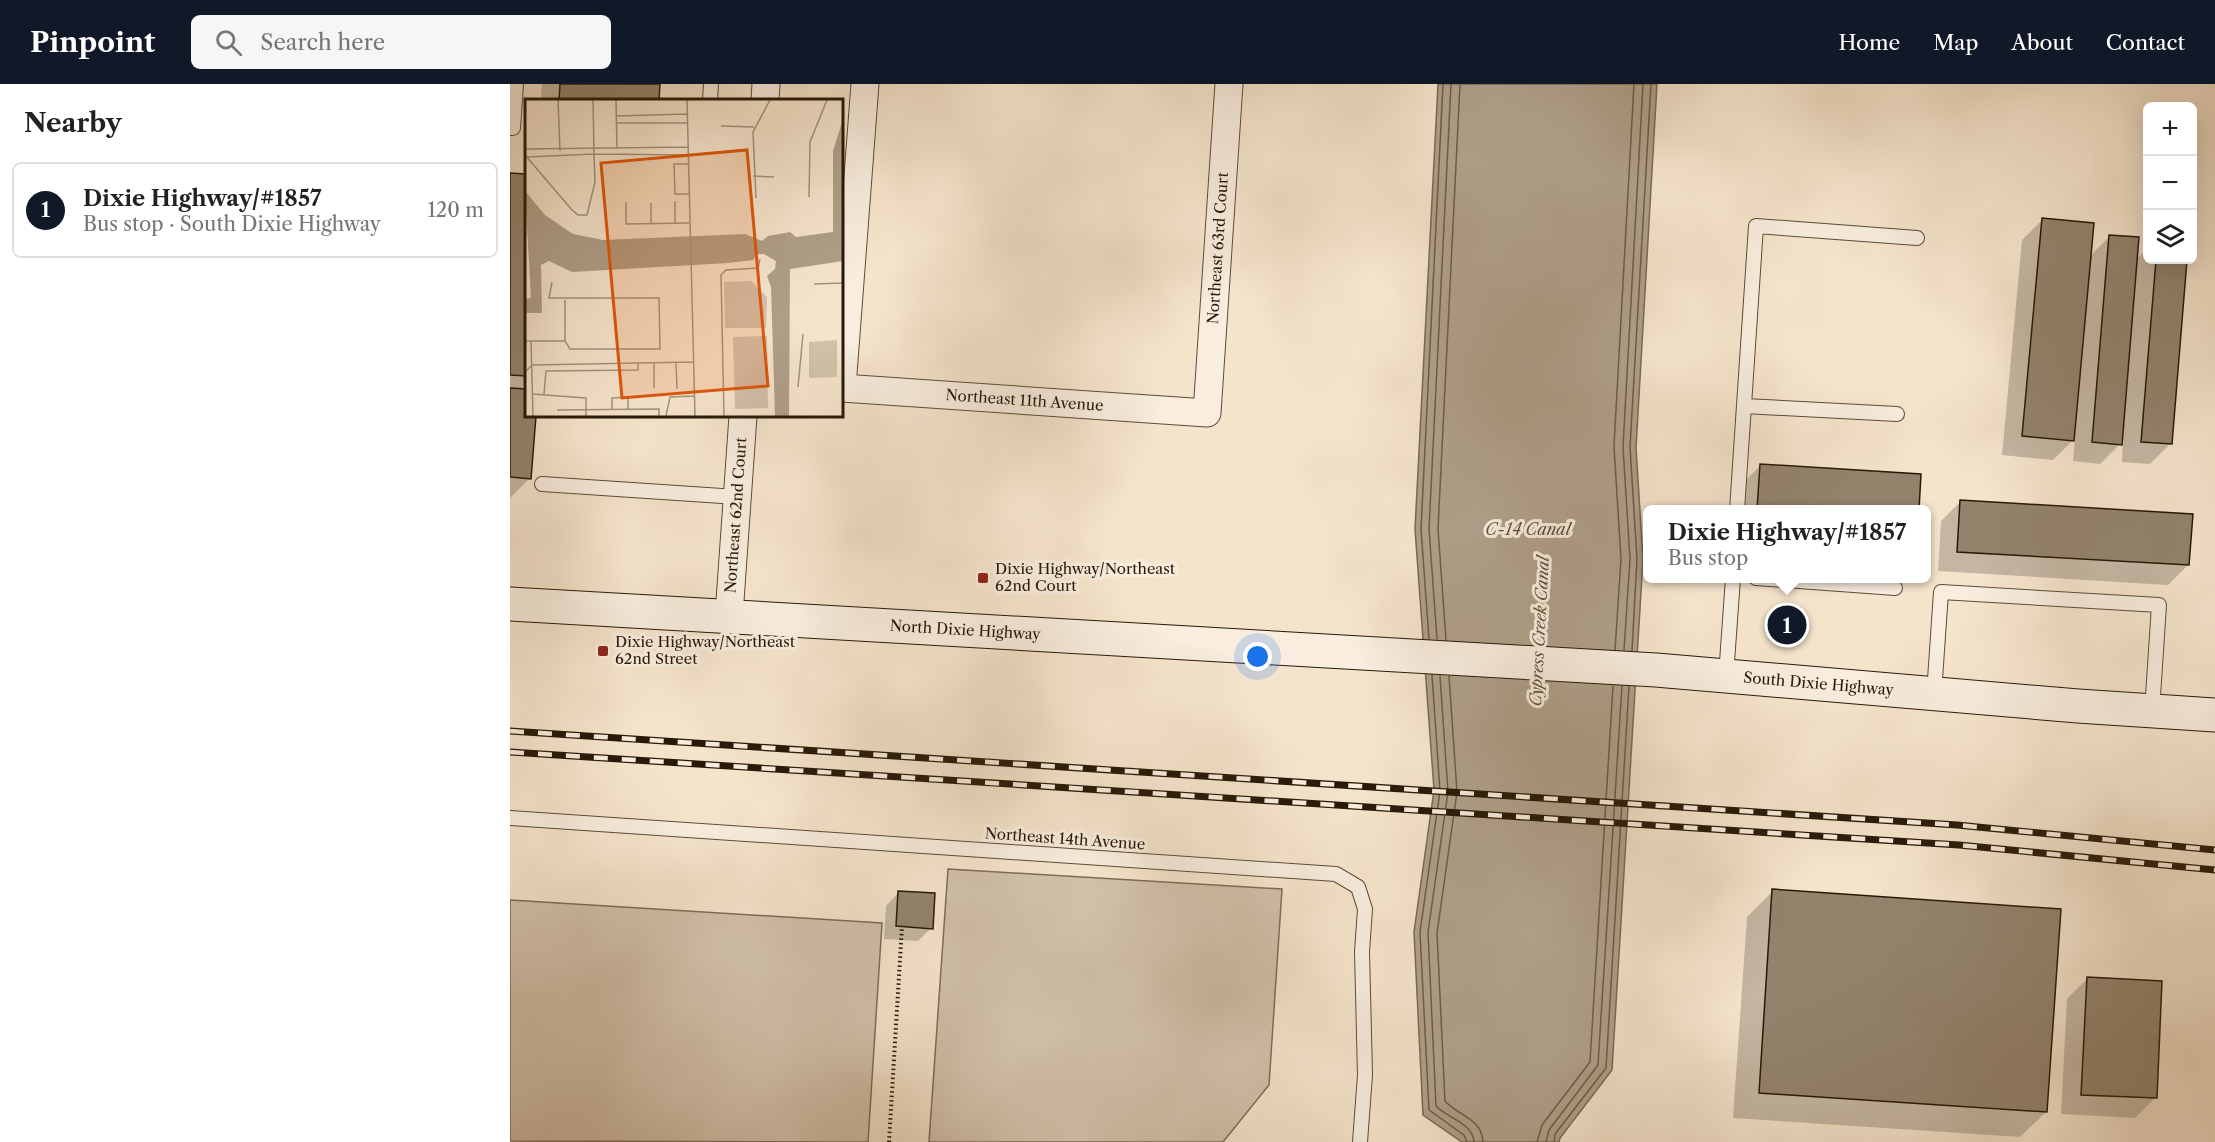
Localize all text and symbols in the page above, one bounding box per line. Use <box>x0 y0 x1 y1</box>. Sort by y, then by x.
search box <box>191 15 611 69</box>
text: Pinpoint <box>30 25 155 59</box>
icon: search <box>212 26 245 59</box>
text: Search here <box>260 29 385 56</box>
text: Home <box>1839 30 1900 55</box>
text: Map <box>1933 30 1978 55</box>
text: About <box>2011 30 2073 55</box>
text: Contact <box>2106 30 2185 55</box>
inset map <box>525 99 843 417</box>
map controls <box>2143 102 2197 264</box>
button: + <box>2143 102 2197 156</box>
text: Nearby <box>24 107 122 139</box>
button: − <box>2143 156 2197 210</box>
street label: Northeast 63rd Court <box>1203 171 1232 325</box>
text: Dixie Highway/#1857 <box>83 185 322 212</box>
text: 1 <box>41 198 50 222</box>
text: 120 m <box>427 198 484 222</box>
button: layers <box>2143 210 2197 264</box>
text: Bus stop · South Dixie Highway <box>83 212 381 236</box>
street label: Northeast 11th Avenue <box>945 385 1104 415</box>
street label: Northeast 62nd Court <box>721 436 751 594</box>
popup <box>1643 505 1931 583</box>
water label: C-14 Canal <box>1485 519 1573 539</box>
text: Dixie Highway/#1857 <box>1668 519 1906 546</box>
text: Bus stop <box>1668 546 1748 570</box>
water label: Cypress Creek Canal <box>1525 553 1553 707</box>
place label: Dixie Highway/Northeast 62nd Court <box>995 559 1176 595</box>
marker: Dixie Highway/Northeast 62nd Court <box>976 571 990 585</box>
pin: 1 <box>1768 602 1806 648</box>
street label: North Dixie Highway <box>889 616 1042 644</box>
place label: Dixie Highway/Northeast 62nd Street <box>615 632 796 668</box>
your location <box>1243 642 1272 671</box>
marker: Dixie Highway/Northeast 62nd Street <box>596 644 610 658</box>
street label: South Dixie Highway <box>1743 667 1895 699</box>
street label: Northeast 14th Avenue <box>984 823 1146 854</box>

